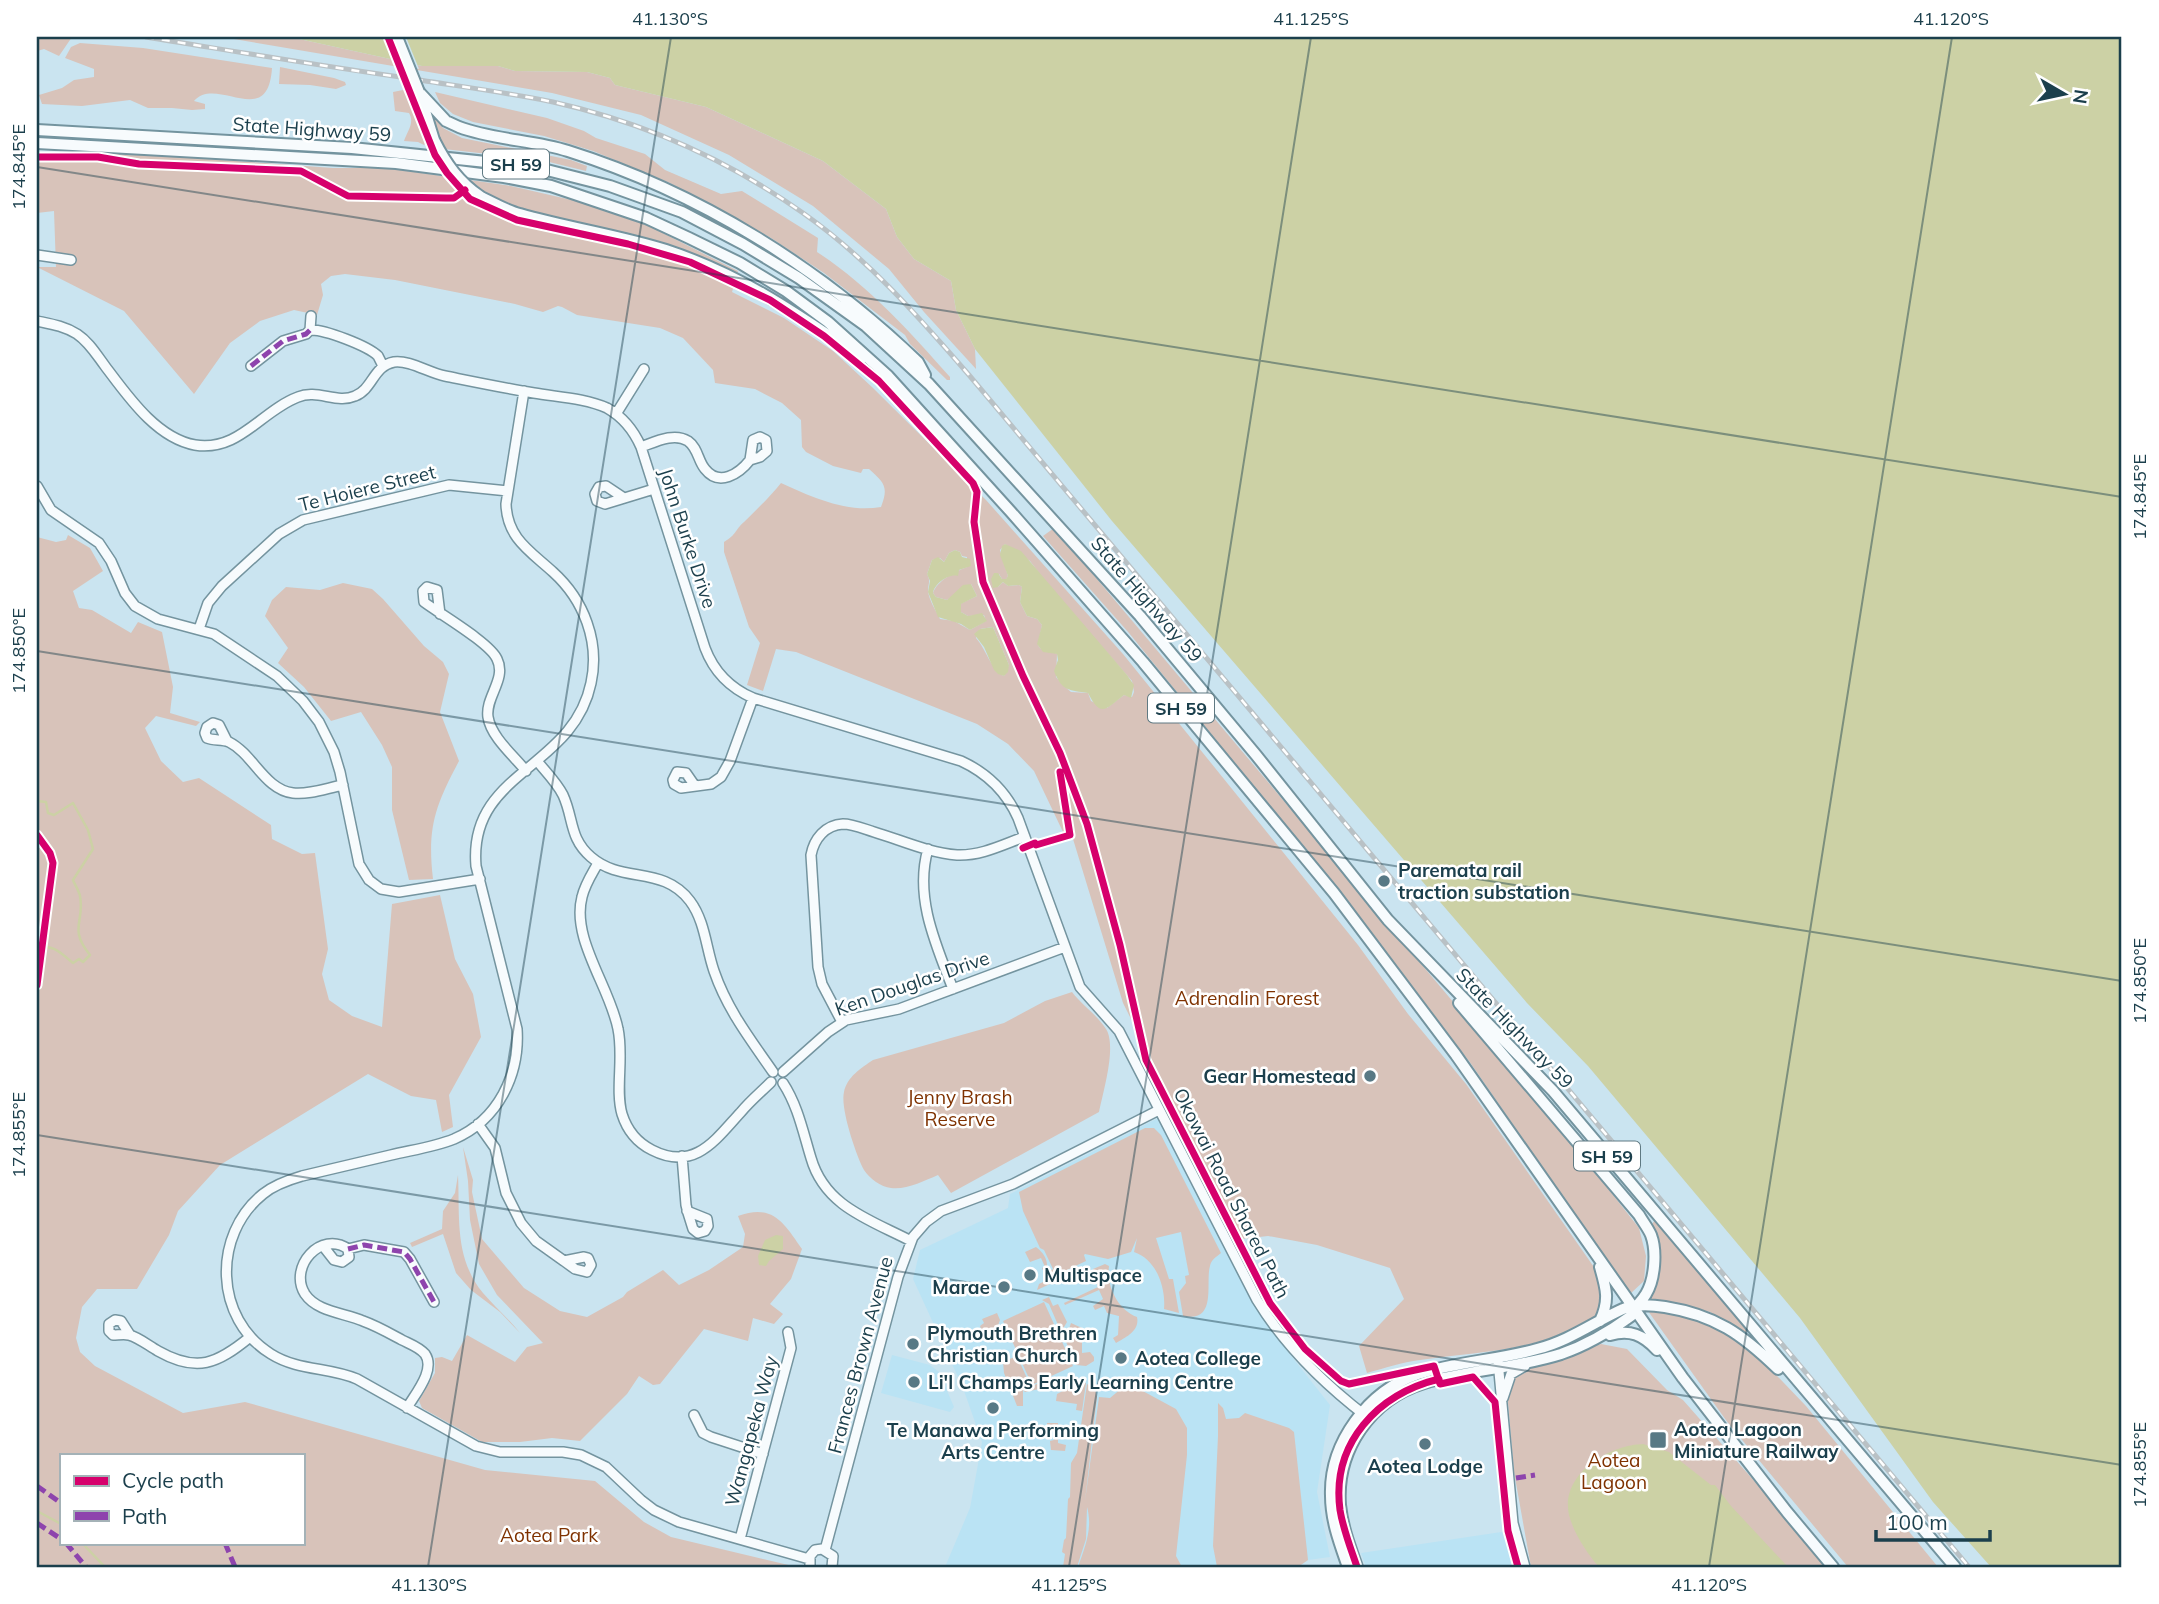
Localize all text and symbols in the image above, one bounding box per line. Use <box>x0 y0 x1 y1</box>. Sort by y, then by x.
text: 41.130°S <box>632 7 708 30</box>
text: 41.125°S <box>1273 7 1349 30</box>
text: 41.120°S <box>1913 7 1989 30</box>
north arrow <box>2030 60 2100 130</box>
text: N <box>2068 88 2094 106</box>
street label: State Highway 59 <box>232 111 392 147</box>
text: 174.845°E <box>7 124 30 210</box>
road number: SH 59 <box>483 149 549 178</box>
text: 174.845°E <box>2128 454 2151 540</box>
street label: Te Hoiere Street <box>296 459 438 517</box>
street label: John Burke Drive <box>654 465 722 611</box>
street label: State Highway 59 <box>1086 531 1208 667</box>
text: 174.850°E <box>7 608 30 694</box>
road number: SH 59 <box>1148 694 1214 722</box>
place label: Paremata rail traction substation <box>1398 858 1570 904</box>
marker: Paremata rail traction substation <box>1376 873 1392 889</box>
text: 174.850°E <box>2128 938 2151 1024</box>
street label: Ken Douglas Drive <box>832 945 992 1021</box>
street label: State Highway 59 <box>1451 963 1579 1093</box>
park label: Adrenalin Forest <box>1175 986 1320 1010</box>
place label: Gear Homestead <box>1203 1064 1356 1088</box>
marker: Gear Homestead <box>1362 1068 1378 1084</box>
street label: Okowai Road Shared Path <box>1169 1084 1295 1302</box>
park label: Jenny Brash Reserve <box>907 1085 1013 1131</box>
text: 174.855°E <box>7 1092 30 1178</box>
road number: SH 59 <box>1574 1142 1640 1170</box>
street label: Frances Brown Avenue <box>822 1254 898 1456</box>
place label: Multispace <box>1044 1263 1142 1287</box>
marker: Multispace <box>1022 1267 1038 1283</box>
place label: Marae <box>932 1275 990 1299</box>
marker: Marae <box>996 1279 1012 1295</box>
place label: Plymouth Brethren Christian Church <box>927 1321 1097 1367</box>
marker: Plymouth Brethren Christian Church <box>905 1336 921 1352</box>
place label: Aotea College <box>1135 1346 1261 1370</box>
marker: Aotea College <box>1113 1350 1129 1366</box>
street label: Wangapeka Way <box>719 1353 783 1509</box>
place label: Li'l Champs Early Learning Centre <box>928 1370 1233 1394</box>
marker: Li'l Champs Early Learning Centre <box>906 1374 922 1390</box>
marker: Te Manawa Performing Arts Centre <box>985 1400 1001 1416</box>
place label: Aotea Lagoon Miniature Railway <box>1674 1417 1839 1463</box>
place label: Te Manawa Performing Arts Centre <box>887 1418 1099 1464</box>
text: 174.855°E <box>2128 1422 2151 1508</box>
marker: Aotea Lagoon Miniature Railway <box>1648 1430 1668 1450</box>
marker: Aotea Lodge <box>1417 1436 1433 1452</box>
park label: Aotea Lagoon <box>1581 1448 1647 1494</box>
legend <box>60 1454 304 1544</box>
place label: Aotea Lodge <box>1367 1454 1483 1478</box>
text: Cycle path <box>122 1467 224 1493</box>
scale bar <box>1876 1499 1989 1543</box>
text: Path <box>122 1503 167 1529</box>
text: 100 m <box>1886 1509 1948 1535</box>
park label: Aotea Park <box>500 1523 598 1547</box>
text: 41.130°S <box>391 1573 467 1596</box>
text: 41.125°S <box>1031 1573 1107 1596</box>
text: 41.120°S <box>1671 1573 1747 1596</box>

